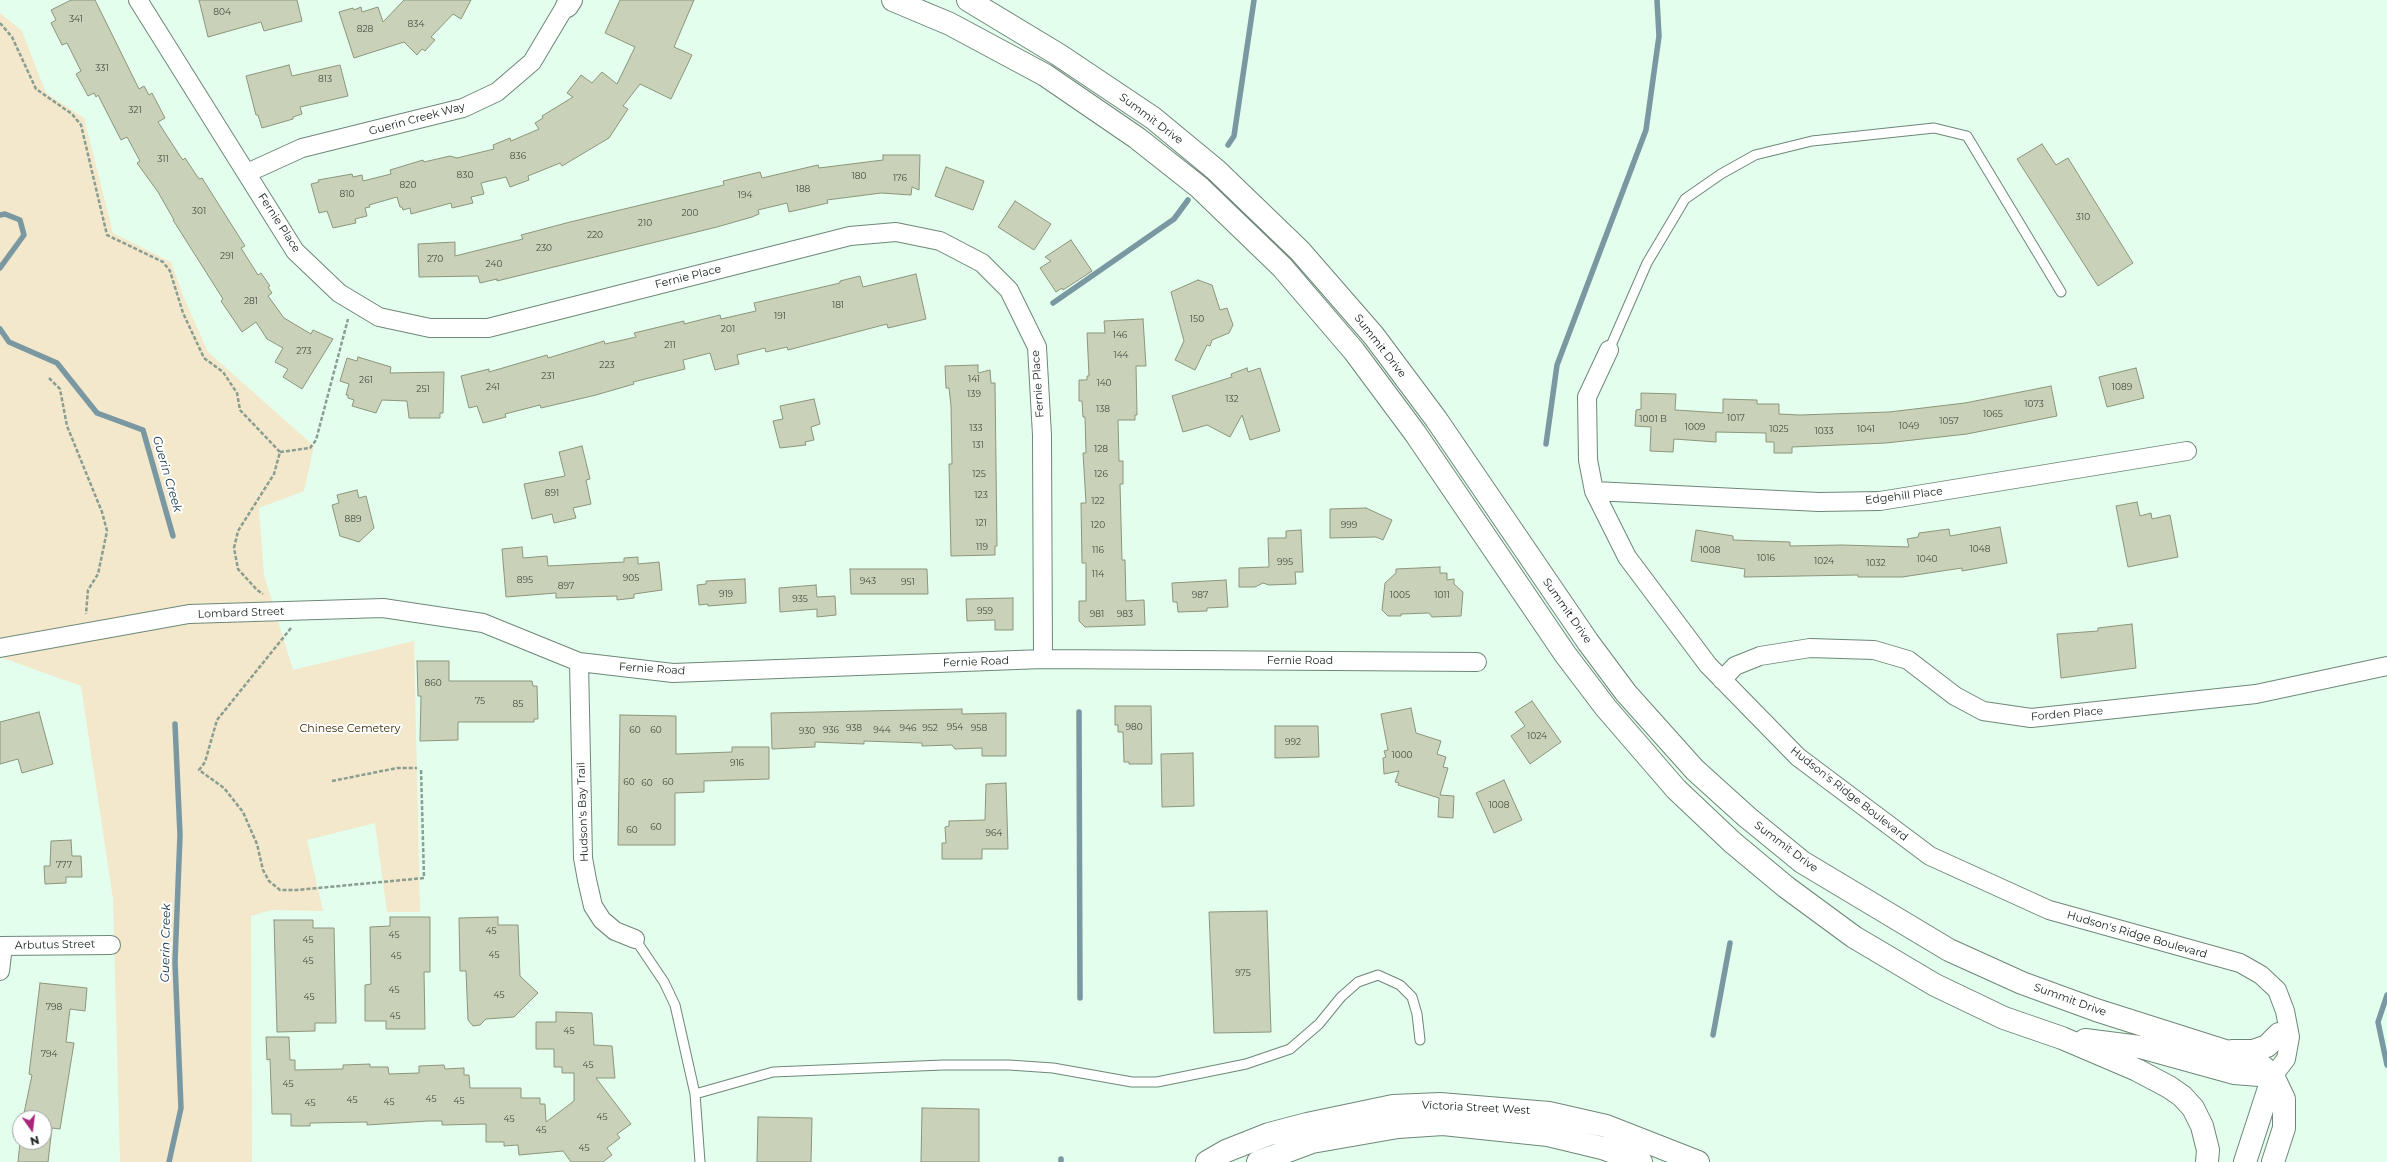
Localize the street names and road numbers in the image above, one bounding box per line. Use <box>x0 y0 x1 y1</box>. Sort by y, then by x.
street label: Summit Drive <box>1116 91 1186 147</box>
street label: Guerin Creek Way <box>368 100 466 138</box>
street label: Fernie Place <box>255 191 303 255</box>
street label: Fernie Place <box>654 262 722 292</box>
street label: Summit Drive <box>1351 312 1409 380</box>
street label: Fernie Place <box>1029 350 1047 418</box>
street label: Edgehill Place <box>1864 485 1944 507</box>
street label: Summit Drive <box>1540 576 1594 646</box>
street label: Lombard Street <box>197 605 285 621</box>
street label: Fernie Road <box>943 654 1009 670</box>
street label: Fernie Road <box>1267 654 1333 668</box>
street label: Fernie Road <box>618 660 686 678</box>
street label: Forden Place <box>2030 704 2104 724</box>
street label: Hudson's Ridge Boulevard <box>1788 744 1910 844</box>
street label: Hudson's Bay Trail <box>575 762 591 862</box>
street label: Summit Drive <box>1751 819 1821 875</box>
street label: Hudson's Ridge Boulevard <box>2065 909 2209 961</box>
street label: Arbutus Street <box>15 938 95 952</box>
street label: Summit Drive <box>2032 981 2108 1019</box>
street label: Victoria Street West <box>1421 1099 1531 1117</box>

